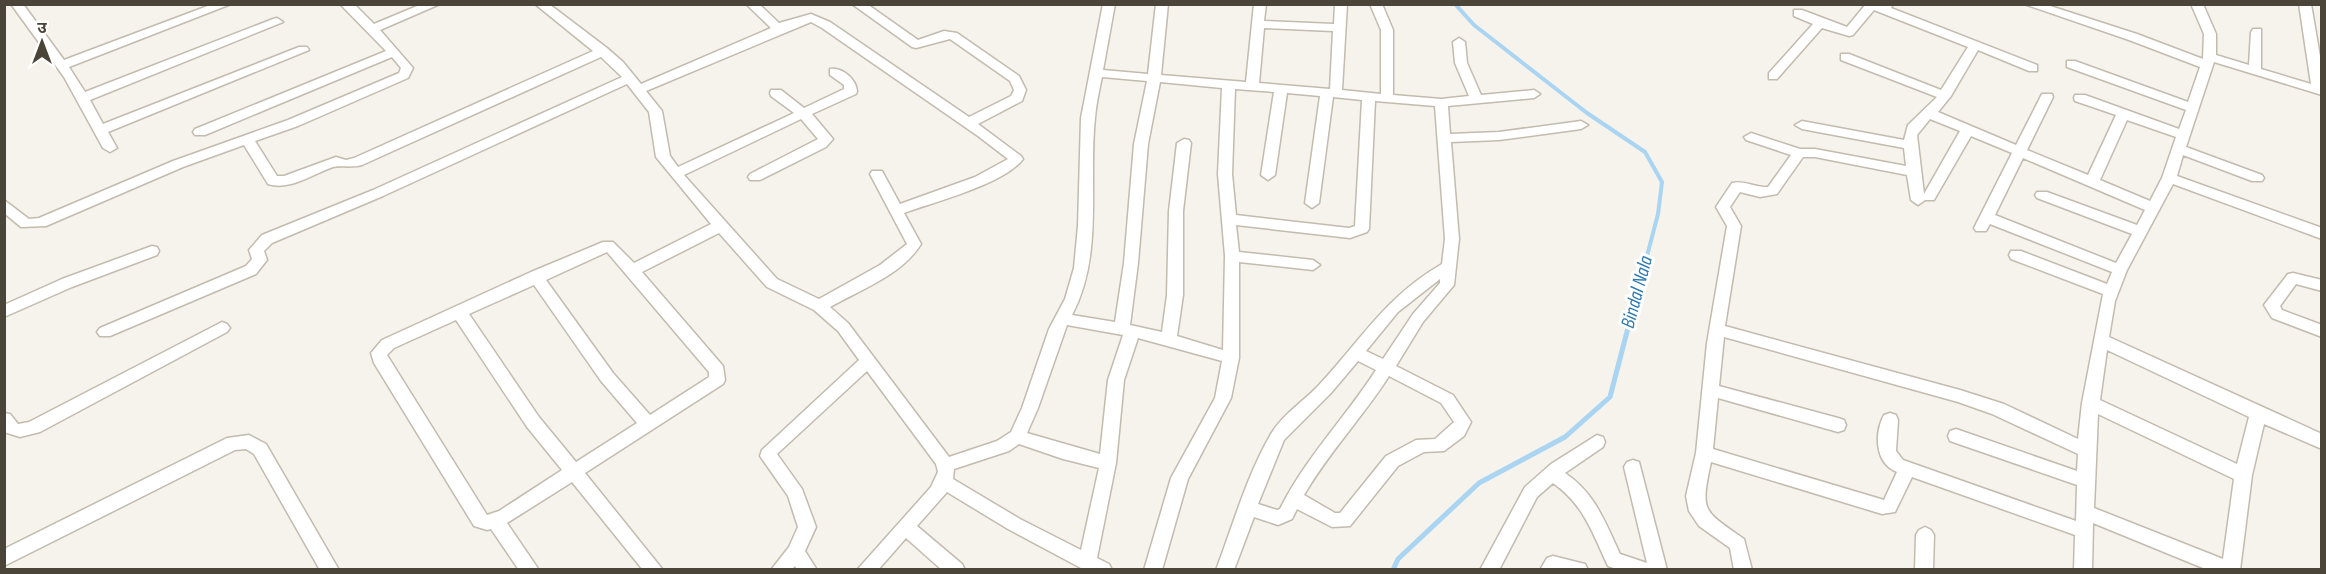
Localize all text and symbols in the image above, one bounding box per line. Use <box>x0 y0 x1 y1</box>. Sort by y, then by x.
north arrow <box>12 12 72 72</box>
text: उ <box>37 19 47 38</box>
water label: Bindal Nala <box>1616 253 1658 331</box>

